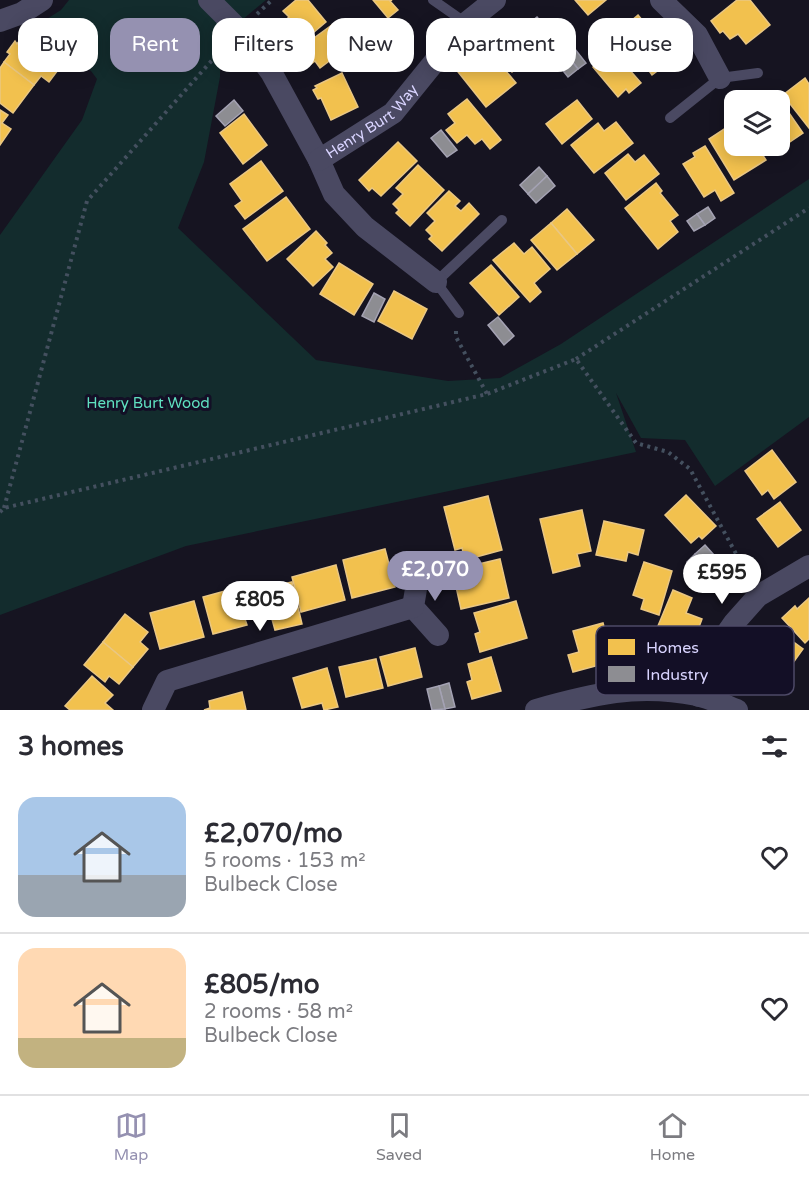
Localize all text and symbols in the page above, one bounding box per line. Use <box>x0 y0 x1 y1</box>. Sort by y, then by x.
chip: Buy <box>18 18 98 72</box>
chip: Rent <box>110 18 200 72</box>
chip: Filters <box>212 18 315 72</box>
chip: New <box>327 18 414 72</box>
chip: Apartment <box>426 18 576 72</box>
chip: House <box>588 18 693 72</box>
street label: Henry Burt Way <box>323 81 422 162</box>
map controls <box>724 90 790 156</box>
button: layers <box>724 90 790 156</box>
park label: Henry Burt Wood <box>86 394 210 412</box>
pin: £2,070 <box>386 551 484 602</box>
pin: £595 <box>686 554 758 605</box>
text: £2,070 <box>401 558 469 582</box>
text: £595 <box>697 561 747 585</box>
pin: £805 <box>224 581 296 632</box>
text: £805 <box>235 588 285 612</box>
legend <box>596 626 794 695</box>
text: Homes <box>646 638 699 658</box>
text: Industry <box>646 665 709 685</box>
icon: filters <box>758 730 791 763</box>
text: 3 homes <box>18 731 124 762</box>
text: £2,070/mo <box>204 818 343 849</box>
icon: home <box>66 821 138 893</box>
icon: heart <box>758 841 791 874</box>
text: 5 rooms · 153 m² <box>204 849 366 873</box>
text: Bulbeck Close <box>204 873 338 897</box>
text: £805/mo <box>204 969 320 1000</box>
icon: home <box>66 972 138 1044</box>
icon: heart <box>758 992 791 1025</box>
text: 2 rooms · 58 m² <box>204 1000 353 1024</box>
text: Bulbeck Close <box>204 1024 338 1048</box>
tab: Map <box>114 1109 148 1165</box>
tab: Saved <box>376 1109 422 1165</box>
tab: Home <box>650 1109 695 1165</box>

